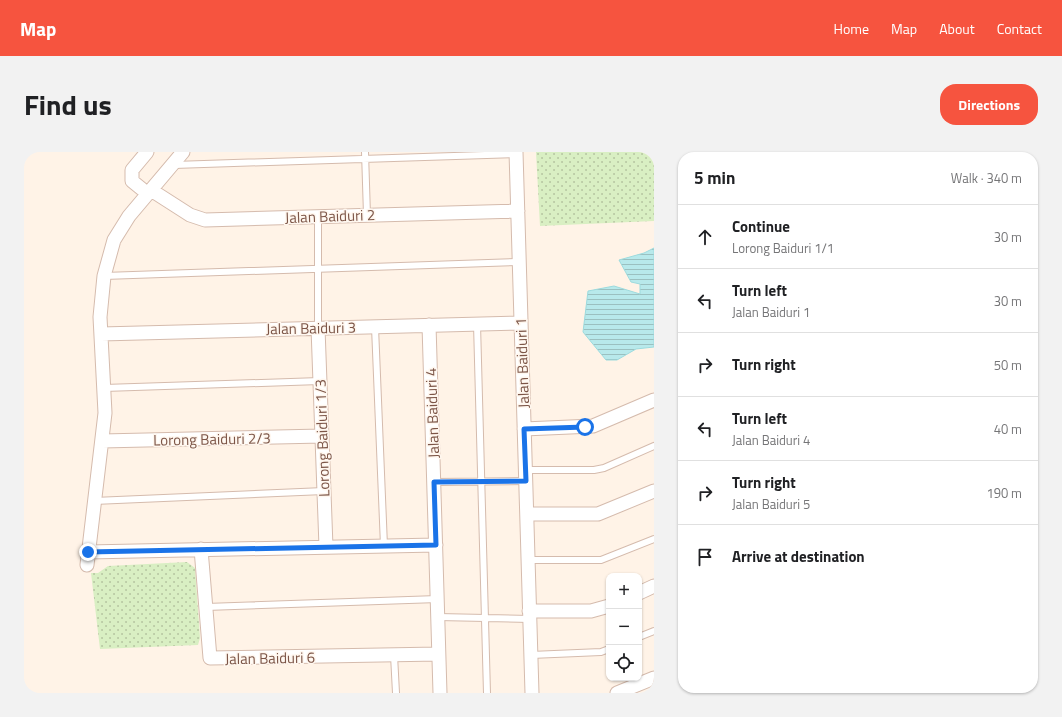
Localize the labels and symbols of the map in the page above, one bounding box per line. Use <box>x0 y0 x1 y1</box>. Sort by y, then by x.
street label: Jalan Baiduri 2 <box>284 203 376 229</box>
street label: Jalan Baiduri 3 <box>266 316 356 340</box>
street label: Jalan Baiduri 1 <box>509 317 535 409</box>
street label: Jalan Baiduri 4 <box>419 367 445 459</box>
street label: Lorong Baiduri 1/3 <box>308 379 336 497</box>
route start <box>576 418 594 436</box>
street label: Lorong Baiduri 2/3 <box>153 426 271 452</box>
route end <box>79 543 97 561</box>
street label: Jalan Baiduri 6 <box>225 646 315 670</box>

